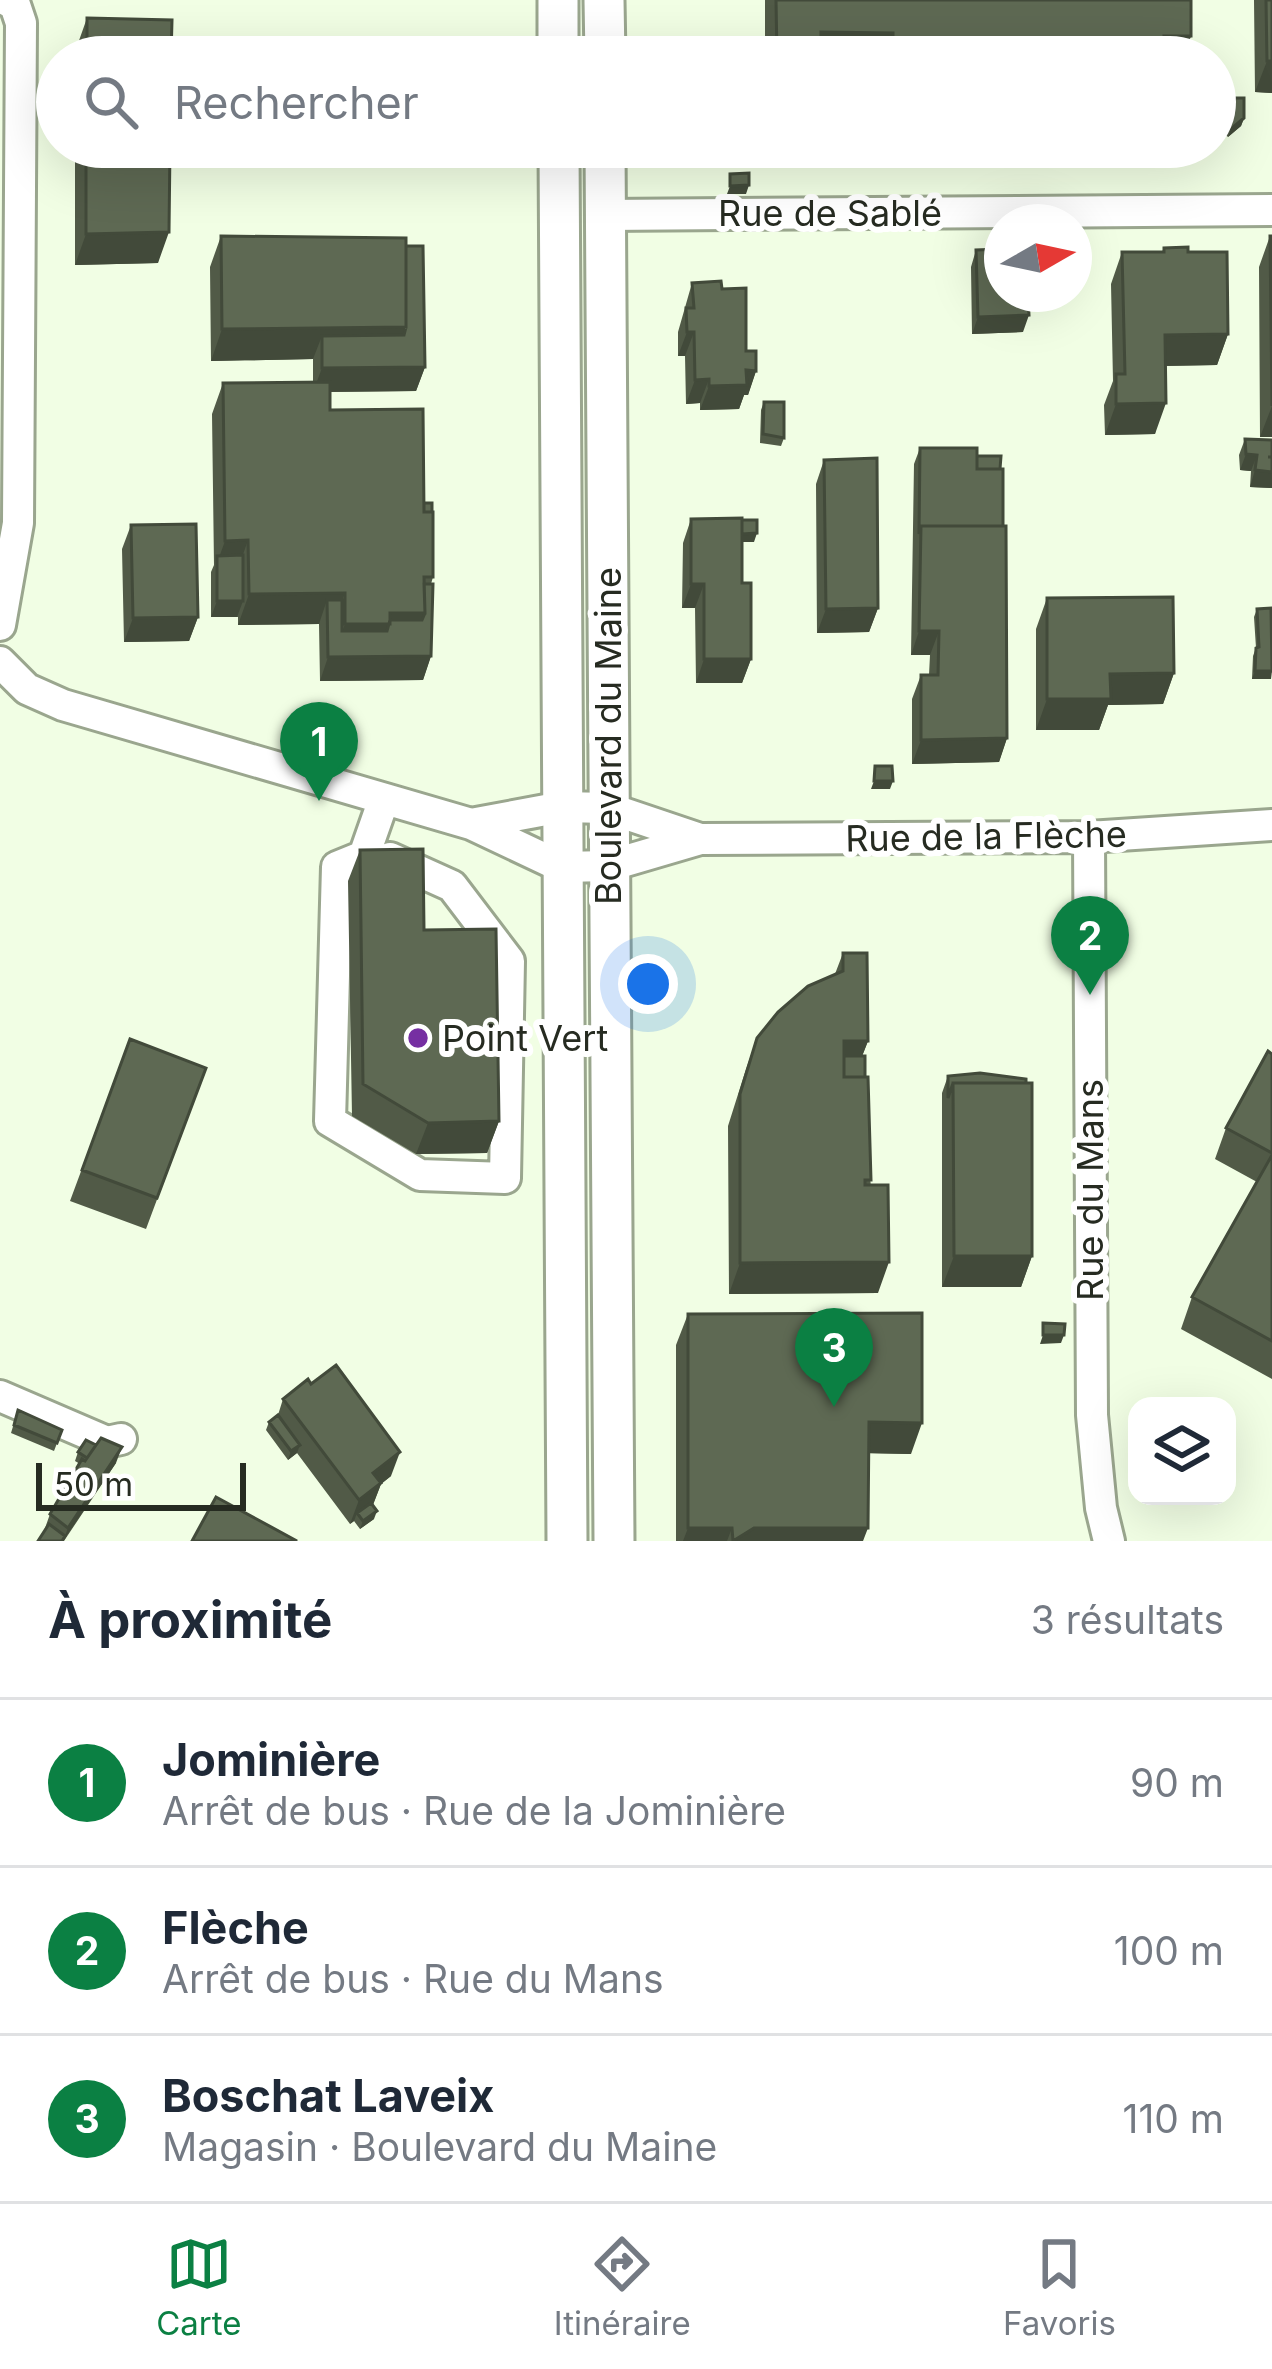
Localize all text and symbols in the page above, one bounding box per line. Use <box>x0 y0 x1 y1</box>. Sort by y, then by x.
search box <box>36 36 1236 168</box>
icon: search <box>78 69 144 135</box>
text: Rechercher <box>174 75 419 130</box>
street label: Rue de Sablé <box>718 191 942 235</box>
north arrow <box>984 204 1092 312</box>
street label: Boulevard du Maine <box>586 567 630 905</box>
pin: 1 <box>280 702 358 801</box>
street label: Rue de la Flèche <box>845 812 1127 860</box>
pin: 2 <box>1051 896 1129 995</box>
your location <box>618 954 678 1014</box>
place label: Point Vert <box>442 1016 608 1060</box>
marker: Point Vert <box>405 1025 431 1051</box>
street label: Rue du Mans <box>1068 1079 1112 1301</box>
pin: 3 <box>795 1308 873 1407</box>
map controls <box>1128 1397 1236 1505</box>
button: layers <box>1128 1397 1236 1505</box>
scale bar <box>36 1457 246 1510</box>
text: 50 m <box>54 1464 133 1504</box>
text: À proximité <box>48 1589 332 1650</box>
text: 3 résultats <box>1031 1596 1224 1643</box>
text: Jominière <box>162 1732 380 1787</box>
text: 1 <box>79 1759 95 1806</box>
text: 90 m <box>1130 1759 1224 1806</box>
text: Arrêt de bus · Rue de la Jominière <box>162 1787 786 1834</box>
text: Flèche <box>162 1900 309 1955</box>
text: 2 <box>75 1927 99 1974</box>
text: 100 m <box>1114 1927 1224 1974</box>
text: Arrêt de bus · Rue du Mans <box>162 1955 664 2002</box>
text: Boschat Laveix <box>162 2068 494 2123</box>
text: 3 <box>74 2095 100 2142</box>
text: 110 m <box>1123 2095 1224 2142</box>
text: Magasin · Boulevard du Maine <box>162 2123 717 2170</box>
tab: Carte <box>156 2231 241 2343</box>
tab: Itinéraire <box>554 2231 691 2343</box>
tab: Favoris <box>1003 2231 1116 2343</box>

